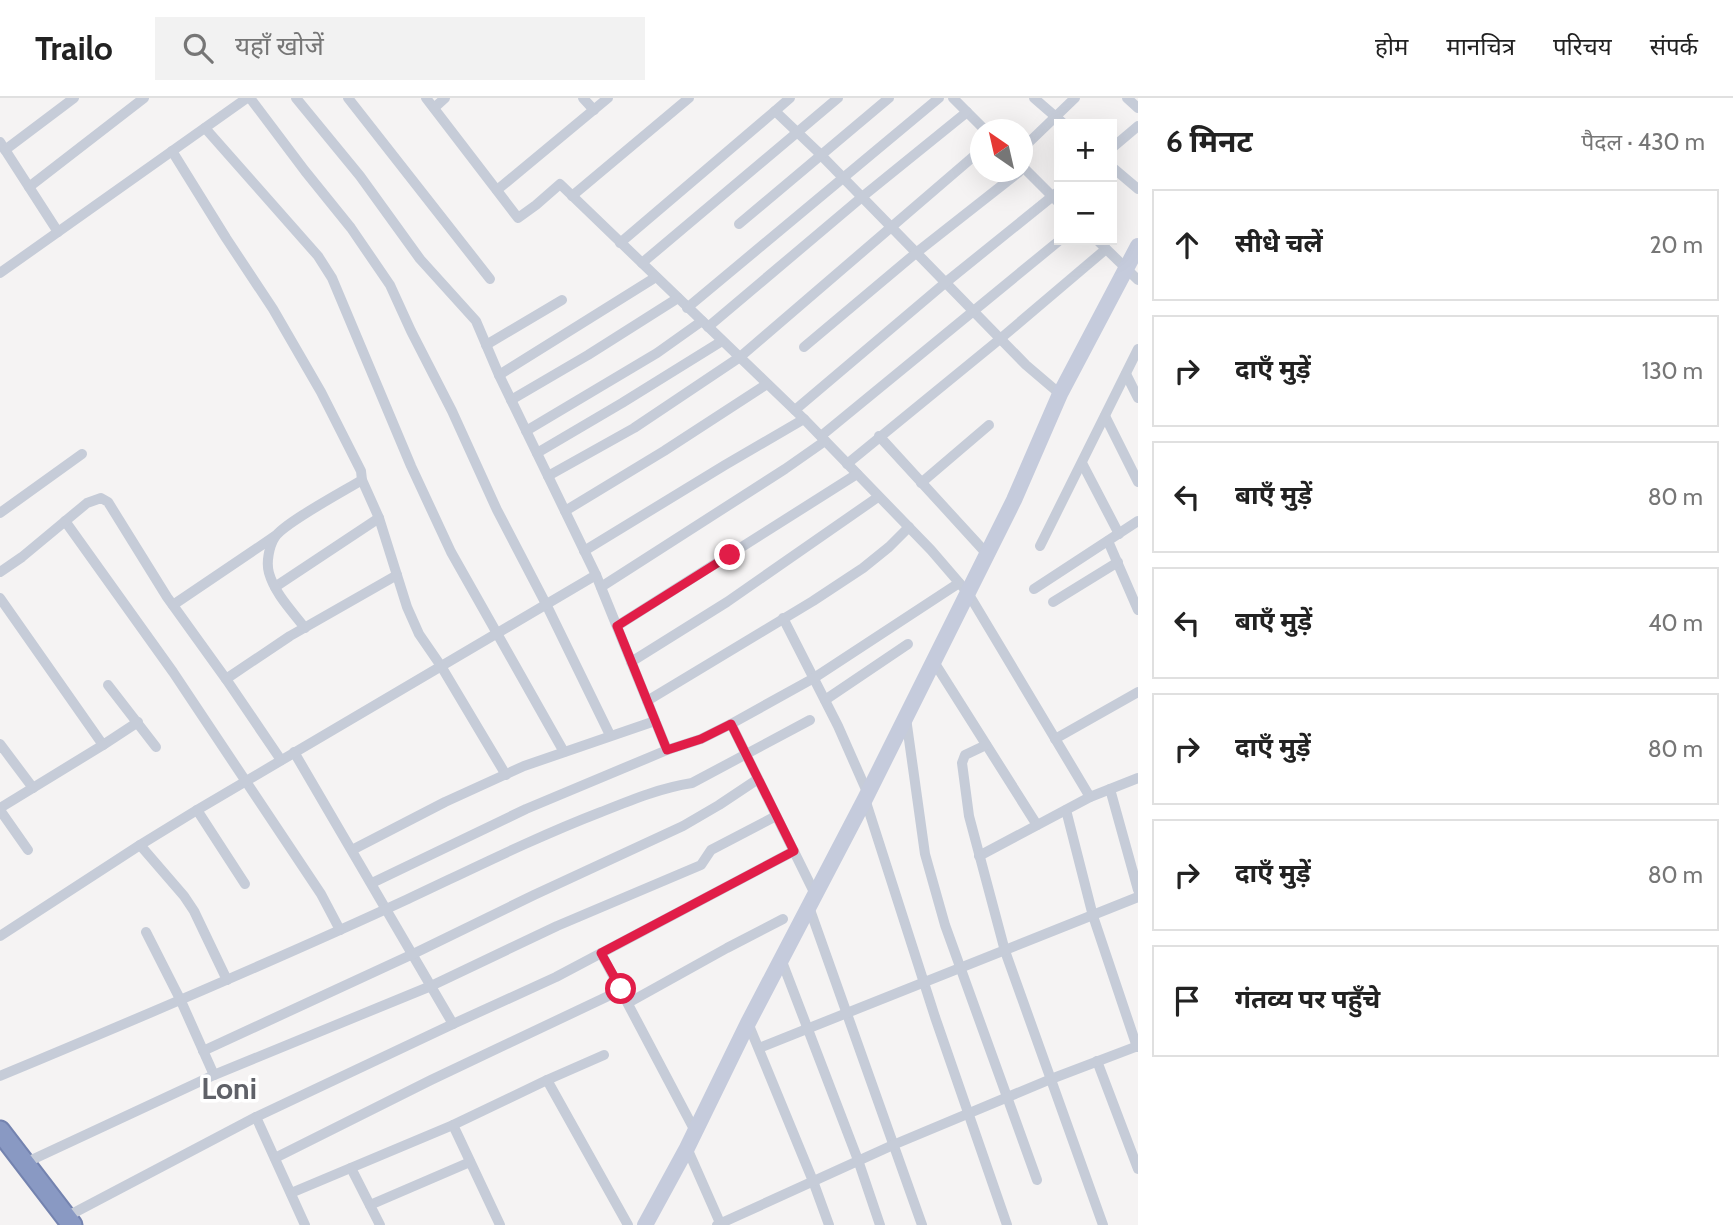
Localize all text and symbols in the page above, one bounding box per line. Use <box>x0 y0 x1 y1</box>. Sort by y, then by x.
search box <box>155 17 645 80</box>
text: Trailo <box>35 28 113 68</box>
icon: search <box>179 29 217 67</box>
text: यहाँ खोजें <box>235 30 324 62</box>
text: होम <box>1375 32 1408 61</box>
text: मानचित्र <box>1446 32 1515 61</box>
text: परिचय <box>1553 32 1612 61</box>
text: संपर्क <box>1650 32 1698 61</box>
north arrow <box>970 119 1033 182</box>
map controls <box>1054 119 1117 245</box>
button: + <box>1054 119 1117 182</box>
text: 6 मिनट <box>1166 123 1253 160</box>
text: पैदल · 430 m <box>1581 128 1705 156</box>
button: − <box>1054 182 1117 245</box>
icon: ahead <box>1168 226 1206 264</box>
text: सीधे चलें <box>1235 227 1323 259</box>
text: 20 m <box>1650 231 1703 259</box>
icon: right <box>1168 352 1206 390</box>
text: दाएँ मुड़ें <box>1235 353 1311 385</box>
text: 130 m <box>1642 357 1703 385</box>
icon: left <box>1168 478 1206 516</box>
text: बाएँ मुड़ें <box>1235 479 1312 511</box>
text: 80 m <box>1648 483 1703 511</box>
route end <box>714 539 745 570</box>
icon: left <box>1168 604 1206 642</box>
text: बाएँ मुड़ें <box>1235 605 1312 637</box>
text: 40 m <box>1648 609 1703 637</box>
icon: right <box>1168 730 1206 768</box>
text: दाएँ मुड़ें <box>1235 731 1311 763</box>
text: 80 m <box>1648 735 1703 763</box>
icon: right <box>1168 856 1206 894</box>
text: दाएँ मुड़ें <box>1235 857 1311 889</box>
text: 80 m <box>1648 861 1703 889</box>
route start <box>605 973 636 1004</box>
icon: arrive <box>1168 982 1206 1020</box>
text: गंतव्य पर पहुँचे <box>1235 983 1380 1015</box>
district label: Loni <box>201 1070 257 1107</box>

